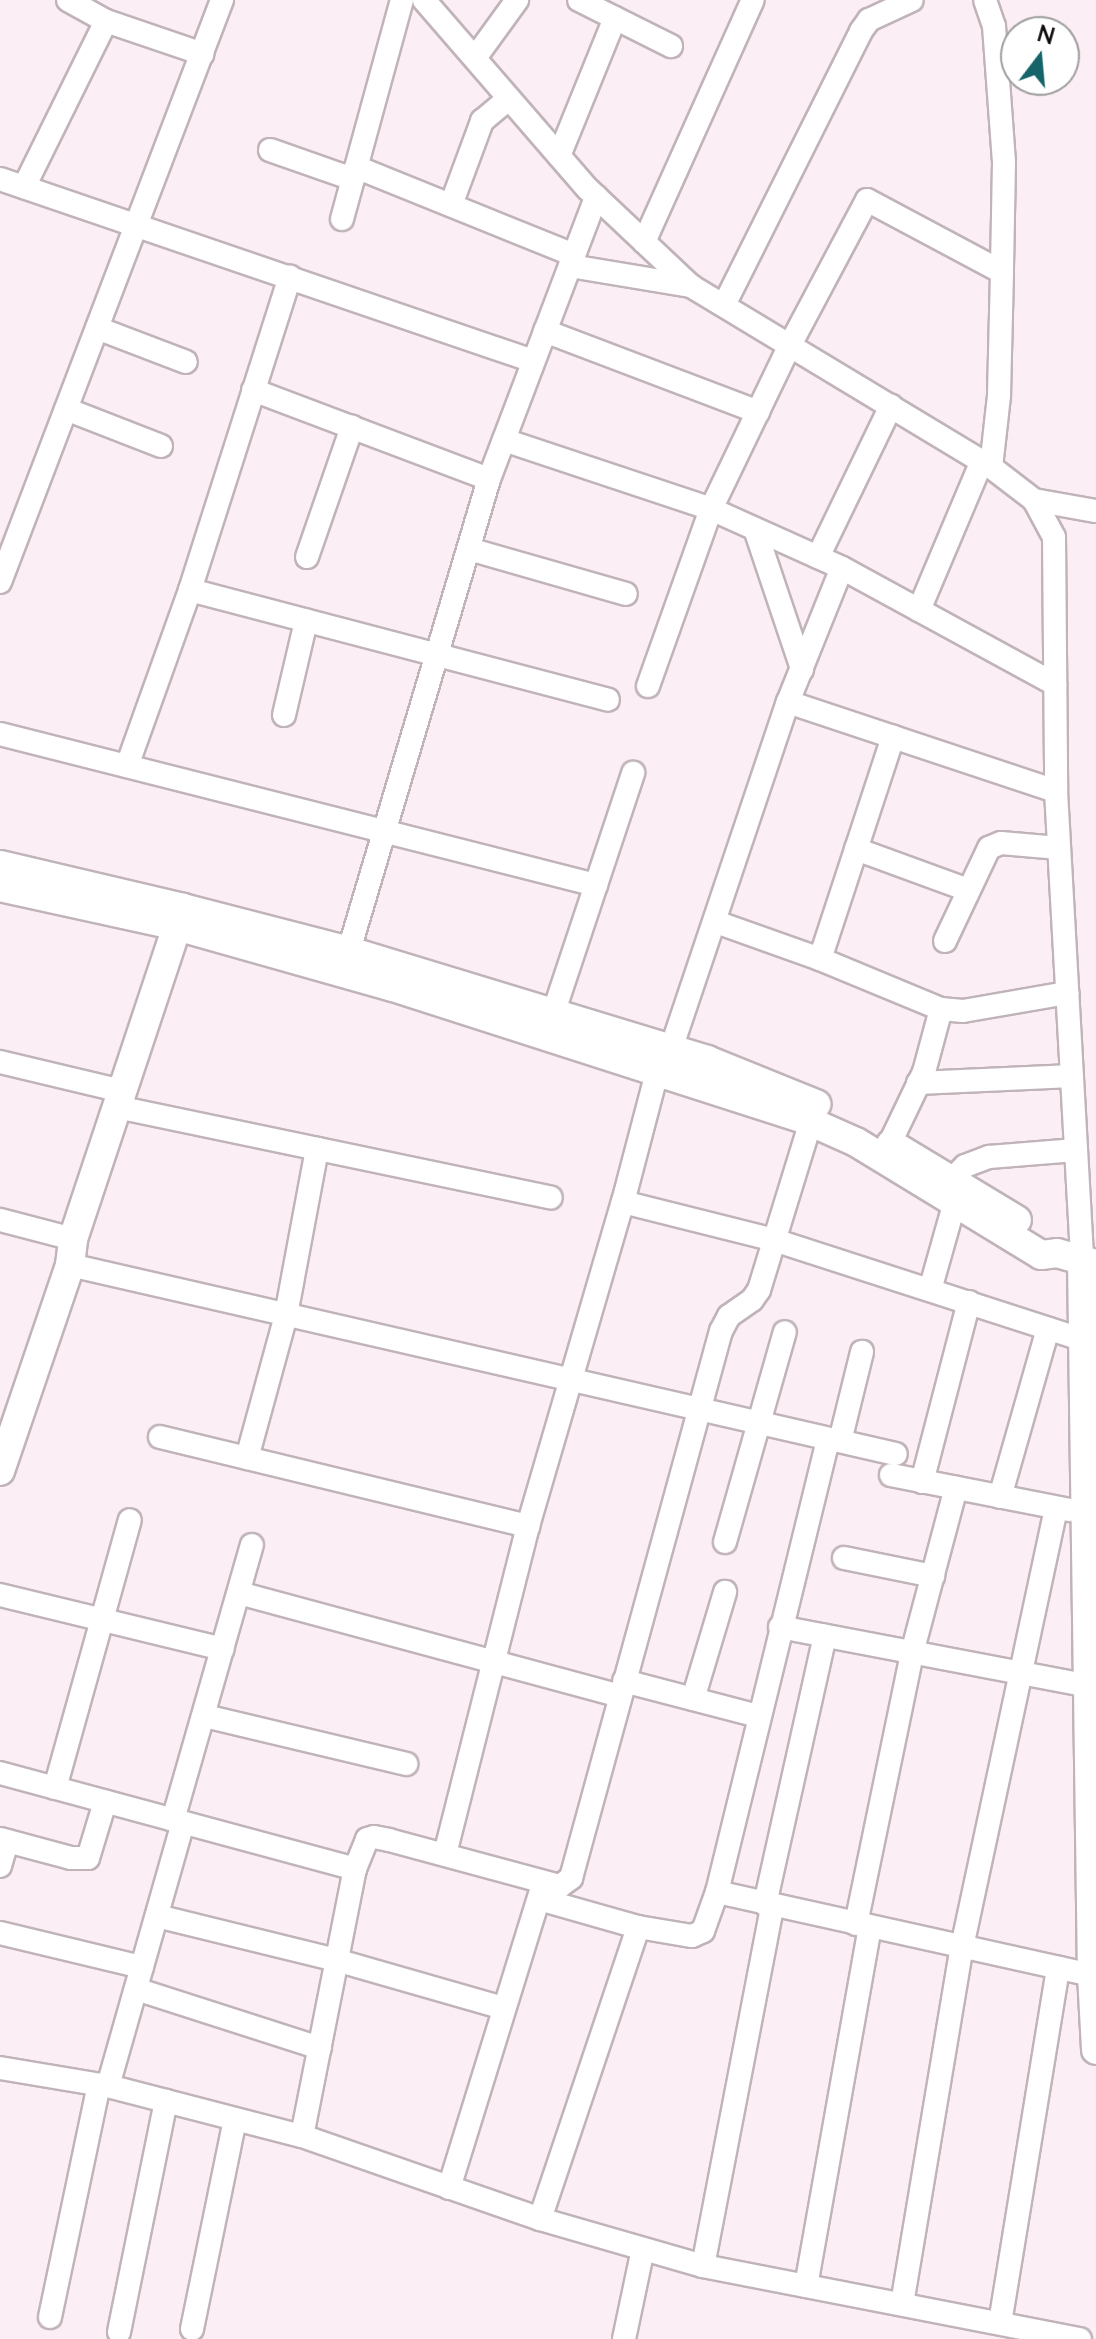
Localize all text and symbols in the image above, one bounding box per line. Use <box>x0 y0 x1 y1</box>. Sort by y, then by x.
north arrow <box>1000 16 1080 96</box>
text: N <box>1034 19 1058 50</box>

